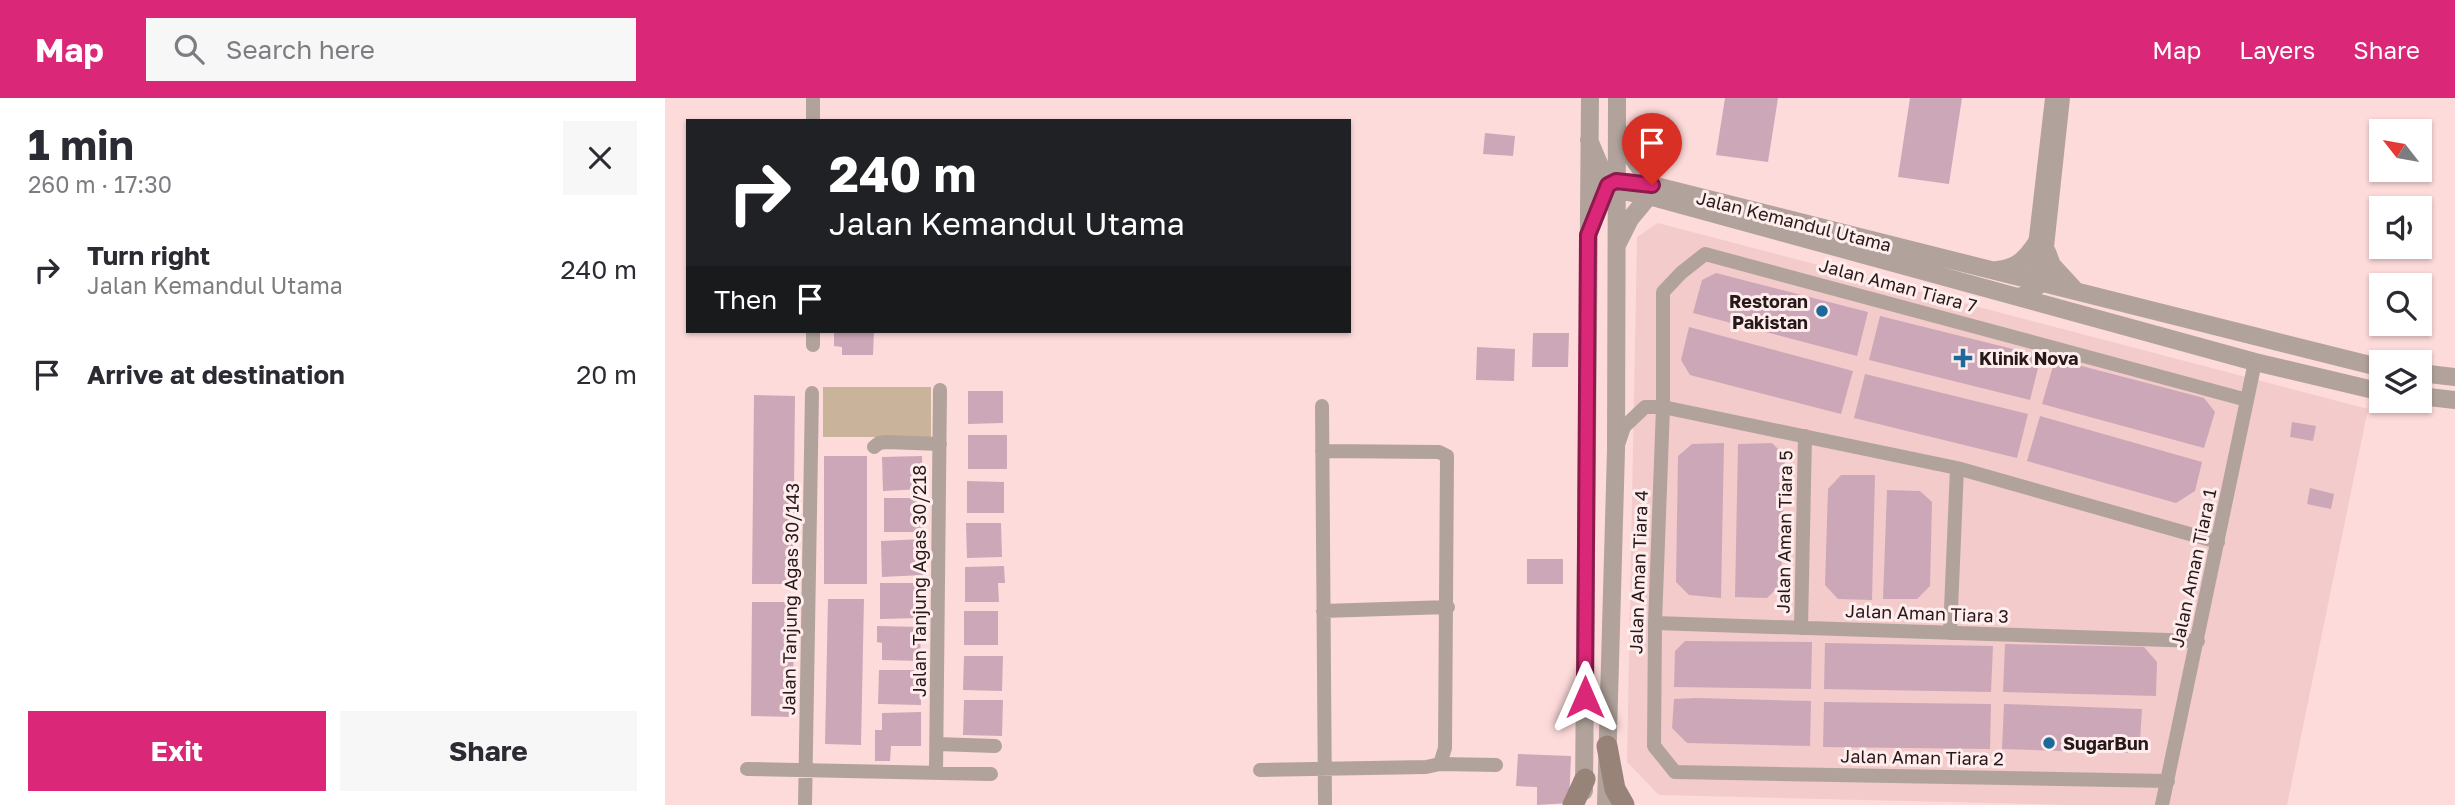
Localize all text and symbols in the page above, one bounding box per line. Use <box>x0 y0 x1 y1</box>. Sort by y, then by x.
search box <box>146 18 636 81</box>
text: Map <box>35 30 104 69</box>
icon: search <box>170 30 208 68</box>
text: Search here <box>226 34 375 65</box>
text: Map <box>2152 35 2201 64</box>
text: Layers <box>2239 35 2315 64</box>
text: Share <box>2353 35 2420 64</box>
pin <box>1622 113 1682 185</box>
text: 1 min <box>28 119 134 169</box>
north arrow <box>2369 119 2433 182</box>
map controls <box>2369 119 2432 413</box>
button: close <box>563 121 637 195</box>
icon: arrive <box>1633 124 1671 162</box>
text: 240 m <box>829 144 977 203</box>
icon: right <box>714 147 805 238</box>
text: 260 m · 17:30 <box>28 170 172 198</box>
street label: Jalan Kemandul Utama <box>1694 186 1894 256</box>
button: sound <box>2369 196 2432 259</box>
text: Jalan Kemandul Utama <box>829 204 1185 242</box>
text: Turn right <box>87 240 210 271</box>
icon: right <box>28 251 66 289</box>
street label: Jalan Aman Tiara 7 <box>1817 253 1979 317</box>
text: 240 m <box>560 254 637 285</box>
text: Jalan Kemandul Utama <box>87 271 343 299</box>
button: search <box>2369 273 2432 336</box>
icon: arrive <box>791 280 829 318</box>
text: Then <box>714 284 777 315</box>
place label: Restoran Pakistan <box>1729 290 1808 333</box>
marker: Restoran Pakistan <box>1814 303 1830 319</box>
place label: Klinik Nova <box>1979 347 2078 369</box>
marker: Klinik Nova <box>1953 348 1973 368</box>
button: layers <box>2369 350 2432 413</box>
icon: arrive <box>28 356 66 394</box>
text: Arrive at destination <box>87 359 345 390</box>
text: 20 m <box>576 359 637 390</box>
street label: Jalan Aman Tiara 5 <box>1772 450 1796 614</box>
street label: Jalan Tanjung Agas 30/218 <box>908 465 930 697</box>
street label: Jalan Tanjung Agas 30/143 <box>777 483 803 715</box>
street label: Jalan Aman Tiara 1 <box>2165 486 2221 649</box>
street label: Jalan Aman Tiara 4 <box>1624 490 1652 654</box>
street label: Jalan Aman Tiara 3 <box>1845 599 2009 627</box>
position arrow <box>1548 660 1622 734</box>
button: Exit <box>28 711 326 791</box>
button: Share <box>340 711 637 791</box>
place label: SugarBun <box>2063 732 2149 754</box>
marker: SugarBun <box>2041 735 2057 751</box>
street label: Jalan Aman Tiara 2 <box>1840 745 2004 769</box>

